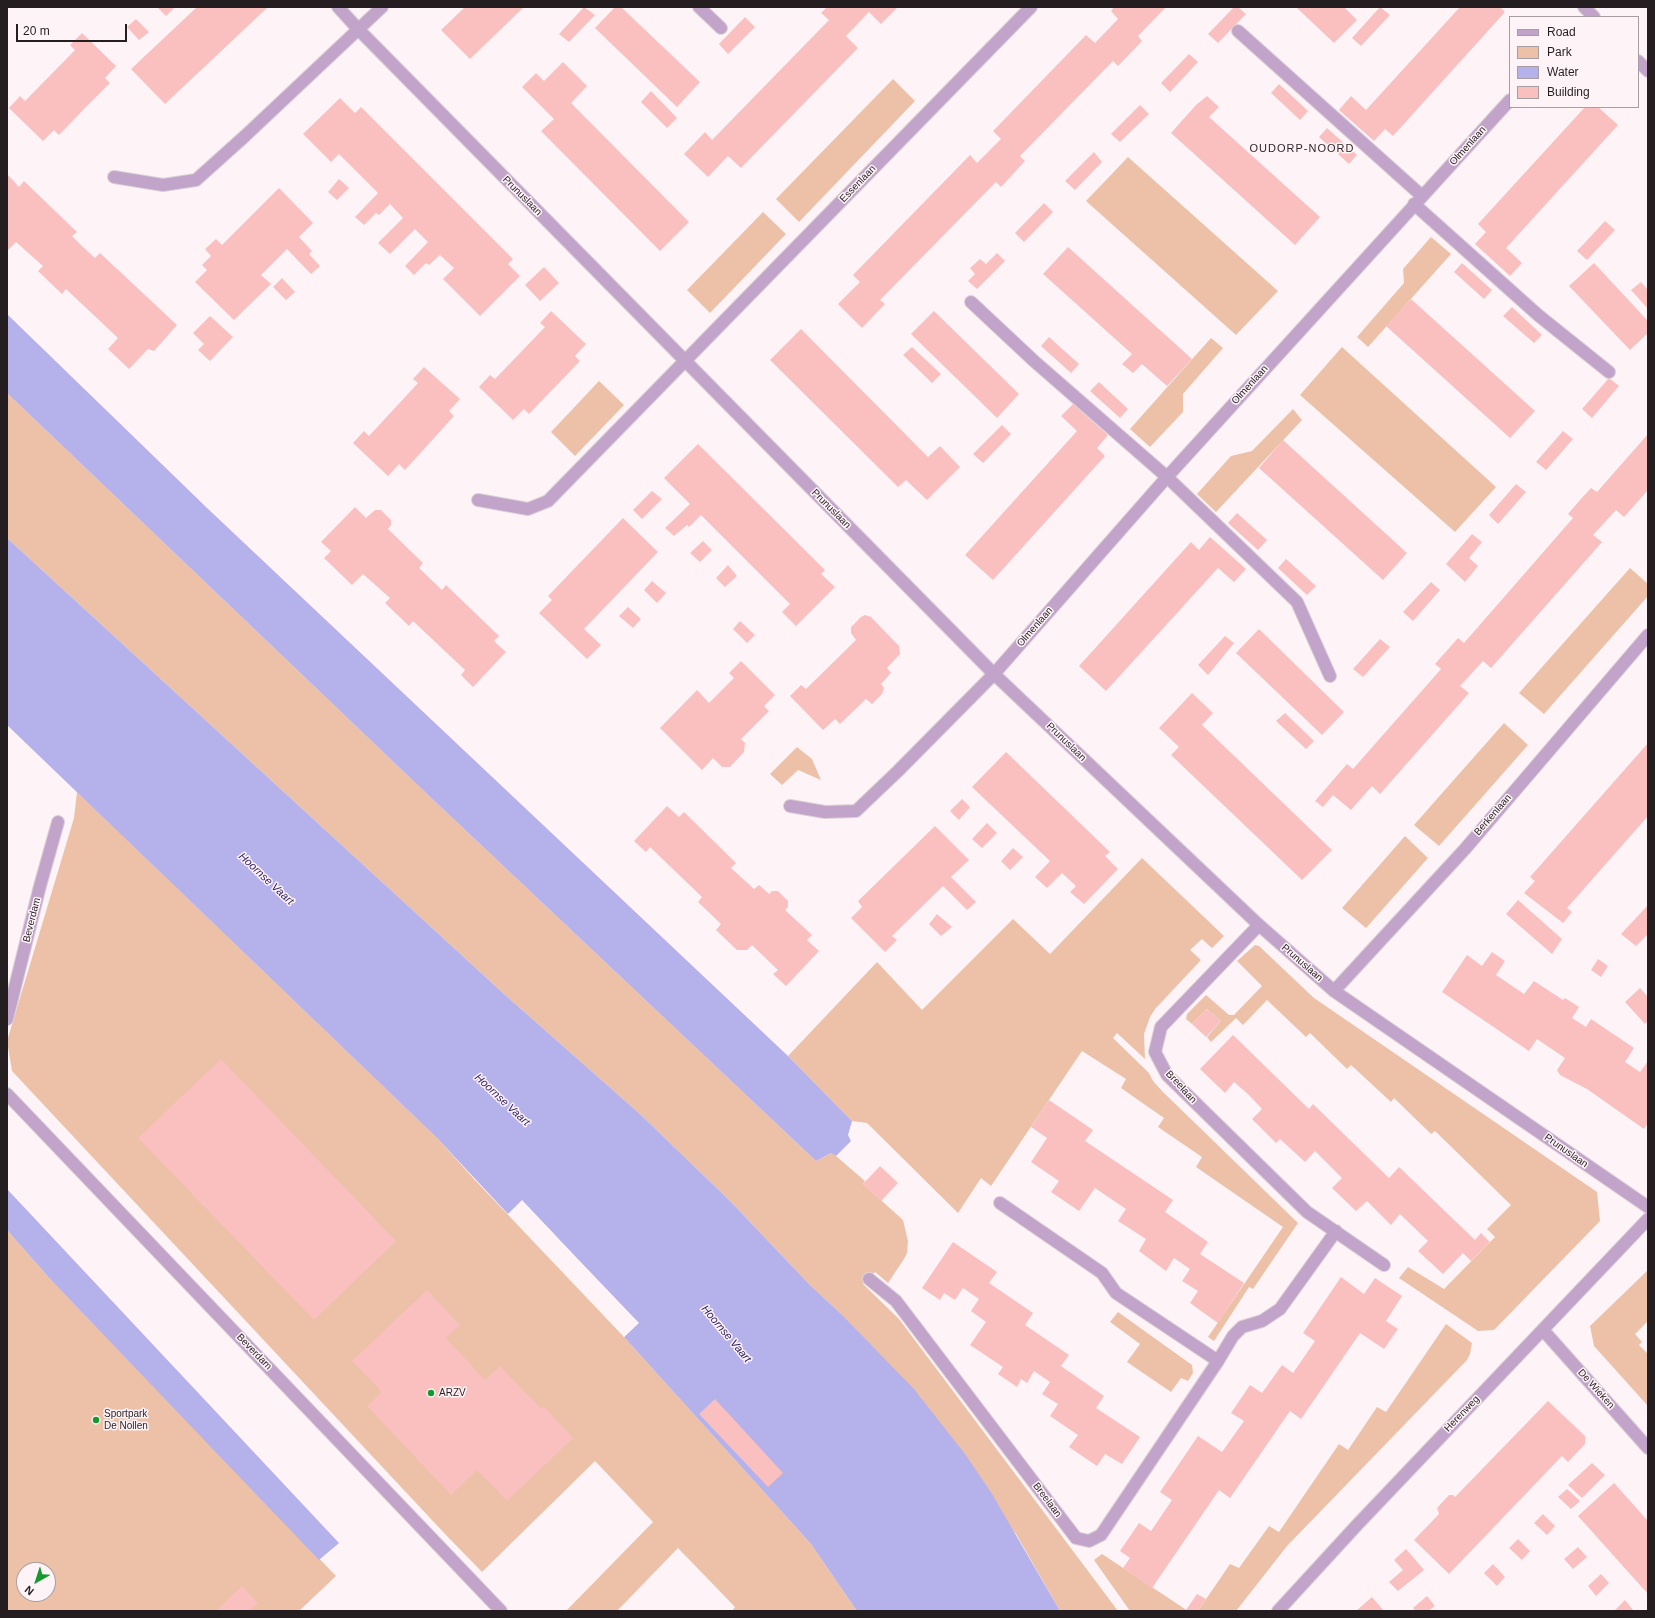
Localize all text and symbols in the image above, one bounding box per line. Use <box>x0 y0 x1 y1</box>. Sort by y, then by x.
scale bar <box>18 16 129 42</box>
legend <box>1509 16 1639 108</box>
text: 20 m <box>23 24 50 38</box>
text: Road <box>1547 25 1576 39</box>
text: Park <box>1547 45 1572 59</box>
text: Water <box>1547 65 1579 79</box>
text: Building <box>1547 85 1590 99</box>
street label: Olmenlaan <box>1447 124 1489 168</box>
district label: OUDORP-NOORD <box>1250 142 1354 156</box>
street label: Essenlaan <box>837 163 879 205</box>
street label: Prunuslaan <box>500 174 544 218</box>
street label: Olmenlaan <box>1229 363 1271 407</box>
street label: Prunuslaan <box>809 487 853 531</box>
street label: Olmenlaan <box>1015 605 1055 649</box>
street label: Prunuslaan <box>1044 720 1088 764</box>
street label: Berkenlaan <box>1472 792 1514 838</box>
water label: Hoornse Vaart <box>236 850 296 908</box>
street label: Beverdam <box>21 896 43 944</box>
street label: Prunuslaan <box>1279 942 1325 984</box>
street label: Breelaan <box>1163 1068 1199 1106</box>
water label: Hoornse Vaart <box>472 1071 532 1129</box>
street label: Prunuslaan <box>1542 1132 1590 1170</box>
water label: Hoornse Vaart <box>698 1303 754 1365</box>
street label: Beverdam <box>234 1331 274 1373</box>
street label: De Wieken <box>1575 1367 1617 1411</box>
place label: ARZV <box>439 1387 466 1399</box>
marker: ARZV <box>426 1388 436 1398</box>
street label: Herenweg <box>1442 1393 1482 1435</box>
place label: Sportpark De Nollen <box>104 1408 148 1432</box>
marker: Sportpark De Nollen <box>91 1415 101 1425</box>
street label: Breelaan <box>1030 1480 1064 1520</box>
north arrow <box>16 1562 56 1602</box>
text: N <box>22 1583 36 1598</box>

